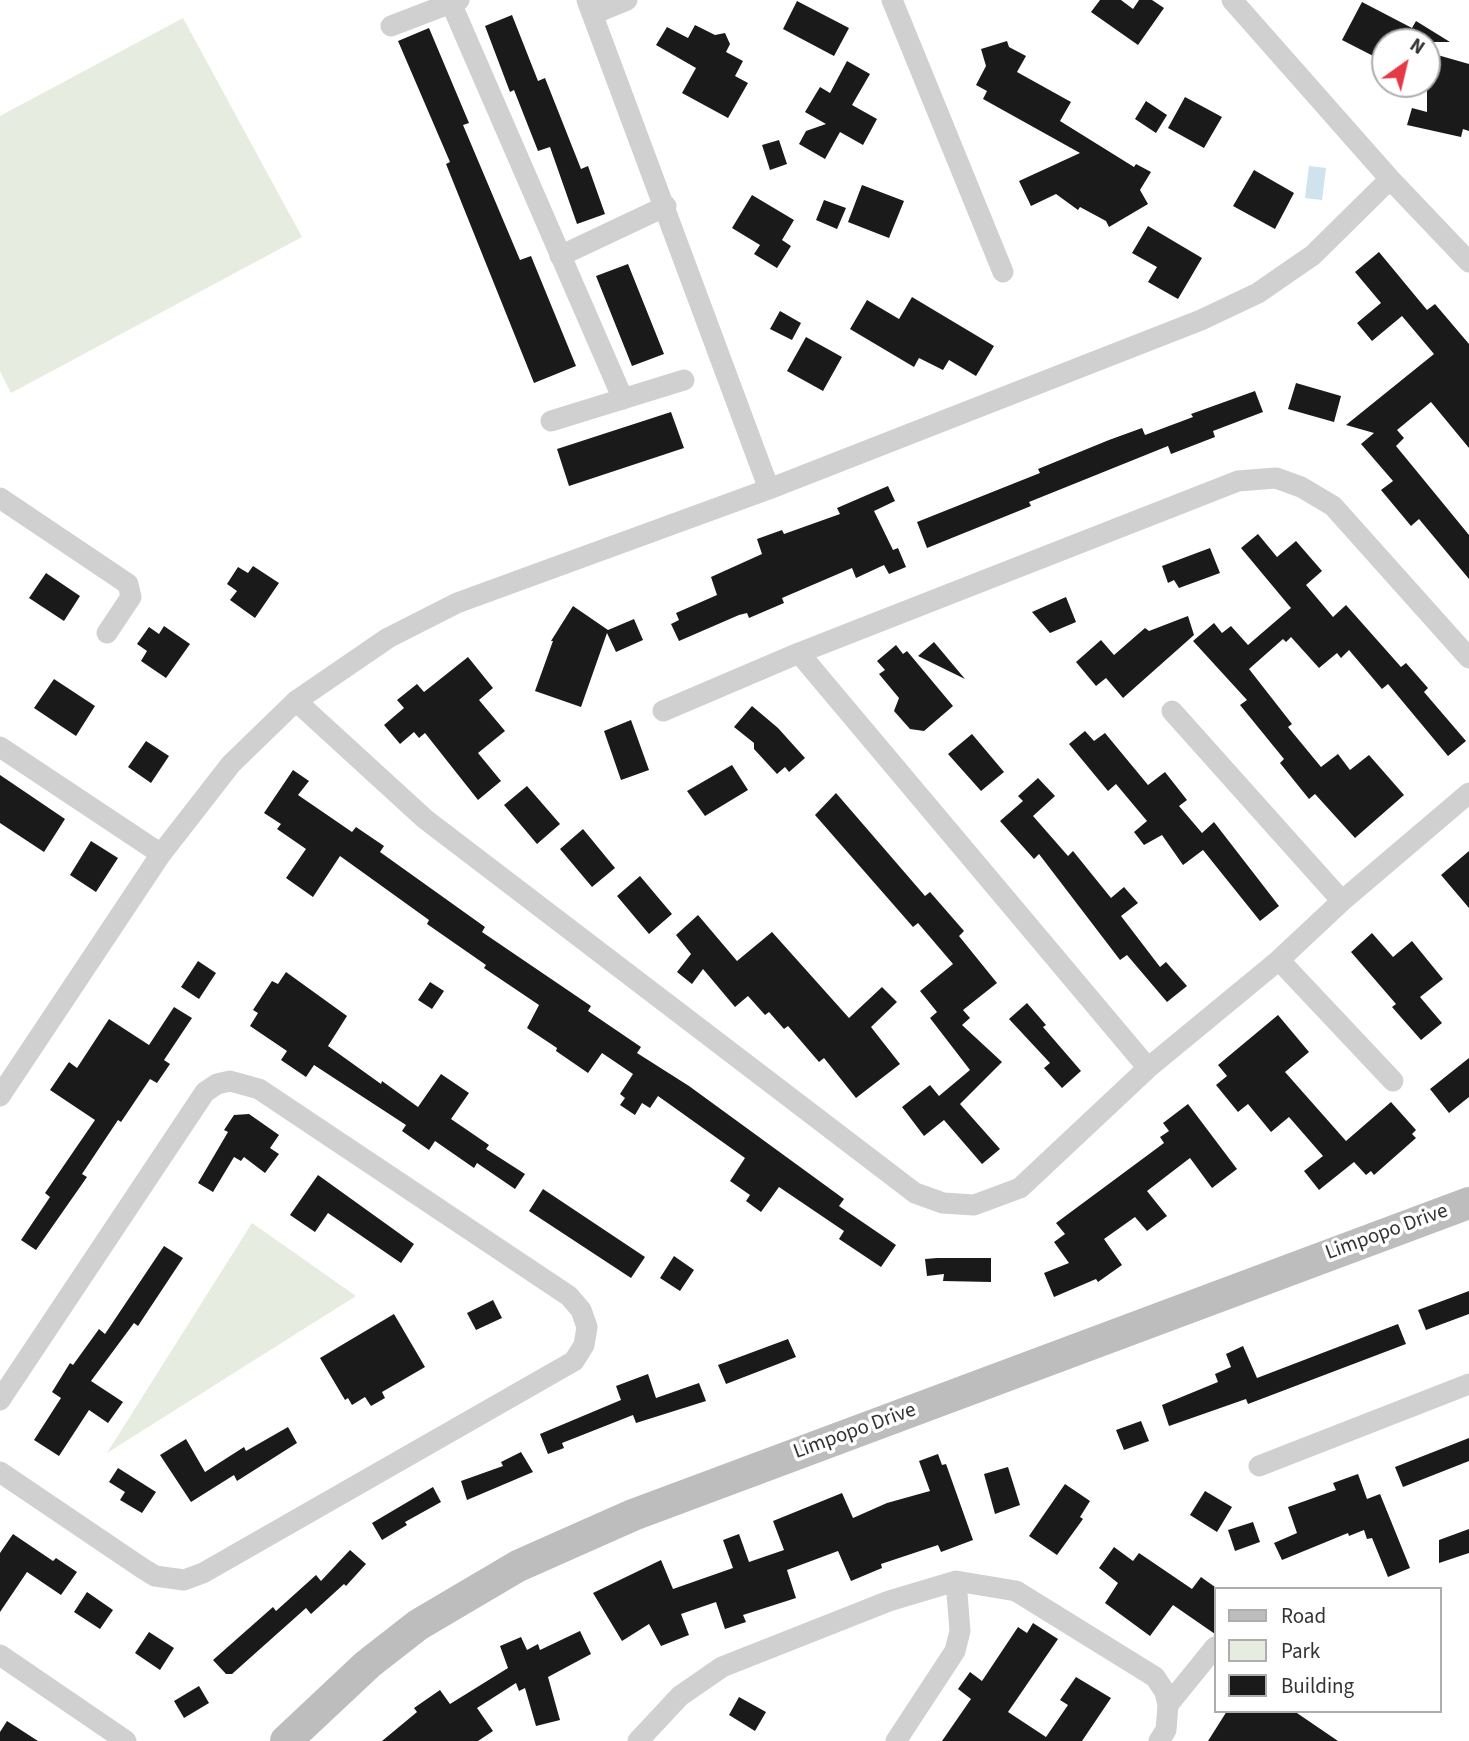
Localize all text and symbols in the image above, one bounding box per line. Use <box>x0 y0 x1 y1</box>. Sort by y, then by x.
north arrow <box>1371 28 1441 98</box>
text: N <box>1404 32 1430 62</box>
street label: Limpopo Drive <box>1322 1199 1452 1267</box>
street label: Limpopo Drive <box>790 1398 920 1466</box>
legend <box>1214 1587 1441 1713</box>
text: Road <box>1281 1601 1326 1631</box>
text: Park <box>1281 1636 1320 1666</box>
text: Building <box>1281 1671 1354 1701</box>

